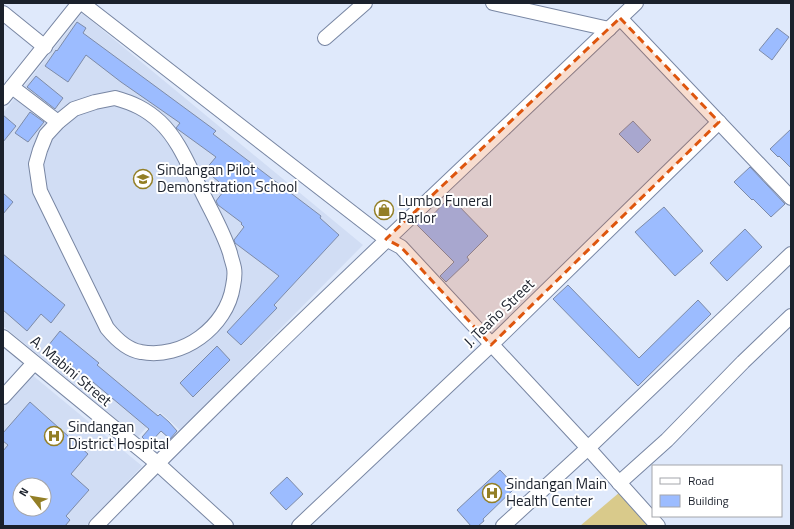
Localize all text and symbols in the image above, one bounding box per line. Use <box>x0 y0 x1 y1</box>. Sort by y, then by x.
place label: Sindangan Pilot Demonstration School <box>157 158 298 198</box>
school or university icon: Sindangan Pilot Demonstration School <box>132 168 154 190</box>
place label: Lumbo Funeral Parlor <box>398 189 492 229</box>
shop icon: Lumbo Funeral Parlor <box>373 199 395 221</box>
street label: J. Teaño Street <box>458 272 540 352</box>
street label: A. Mabini Street <box>26 330 118 412</box>
place label: Sindangan District Hospital <box>68 415 169 455</box>
hospital icon: Sindangan District Hospital <box>43 425 65 447</box>
legend <box>652 465 782 517</box>
text: Road <box>688 471 714 490</box>
place label: Sindangan Main Health Center <box>506 472 607 512</box>
north arrow <box>12 477 52 517</box>
hospital icon: Sindangan Main Health Center <box>481 482 503 504</box>
text: N <box>15 484 32 499</box>
text: Building <box>688 491 729 510</box>

